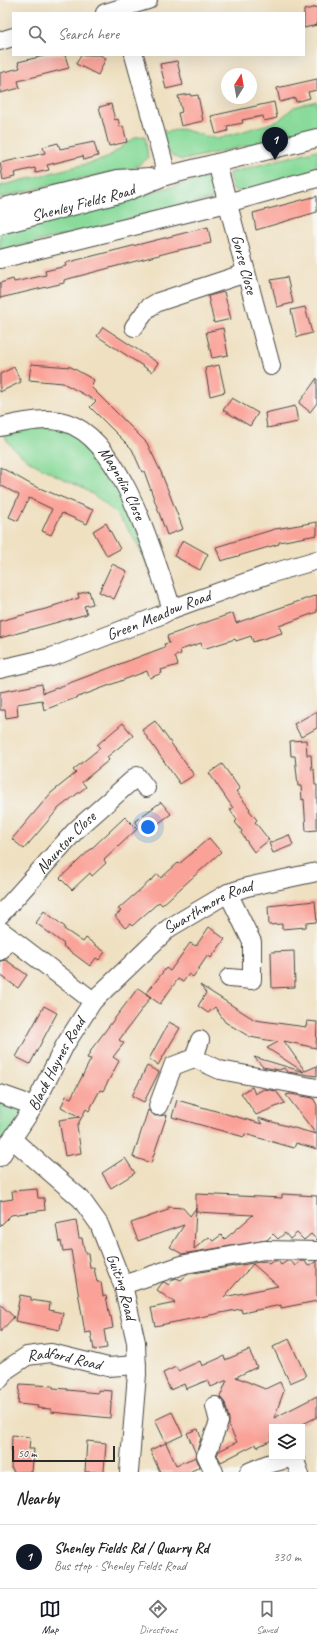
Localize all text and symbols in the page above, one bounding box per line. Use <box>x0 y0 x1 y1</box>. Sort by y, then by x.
search box <box>12 12 305 56</box>
icon: search <box>26 23 48 45</box>
text: Search here <box>58 25 119 44</box>
north arrow <box>221 68 257 104</box>
pin: 1 <box>262 127 288 160</box>
street label: Shenley Fields Road <box>29 178 140 226</box>
street label: Gorse Close <box>227 233 262 298</box>
street label: Magnolia Close <box>94 443 150 525</box>
street label: Green Meadow Road <box>104 585 216 645</box>
street label: Naunton Close <box>32 806 101 878</box>
your location <box>138 817 158 837</box>
street label: Swarthmore Road <box>159 876 257 938</box>
street label: Black Haynes Road <box>23 1011 91 1114</box>
street label: Guiting Road <box>102 1251 141 1324</box>
street label: Radford Road <box>26 1343 106 1376</box>
map controls <box>269 1424 305 1460</box>
button: layers <box>269 1424 305 1460</box>
scale bar <box>12 1444 115 1463</box>
text: 50 m <box>18 1446 37 1460</box>
text: Nearby <box>16 1488 59 1509</box>
text: Shenley Fields Rd / Quarry Rd <box>54 1539 209 1558</box>
text: 1 <box>26 1549 32 1565</box>
text: 330 m <box>273 1549 301 1565</box>
text: Bus stop · Shenley Fields Road <box>54 1558 186 1574</box>
tab: Map <box>39 1598 61 1636</box>
tab: Directions <box>139 1598 178 1636</box>
tab: Saved <box>256 1598 278 1636</box>

